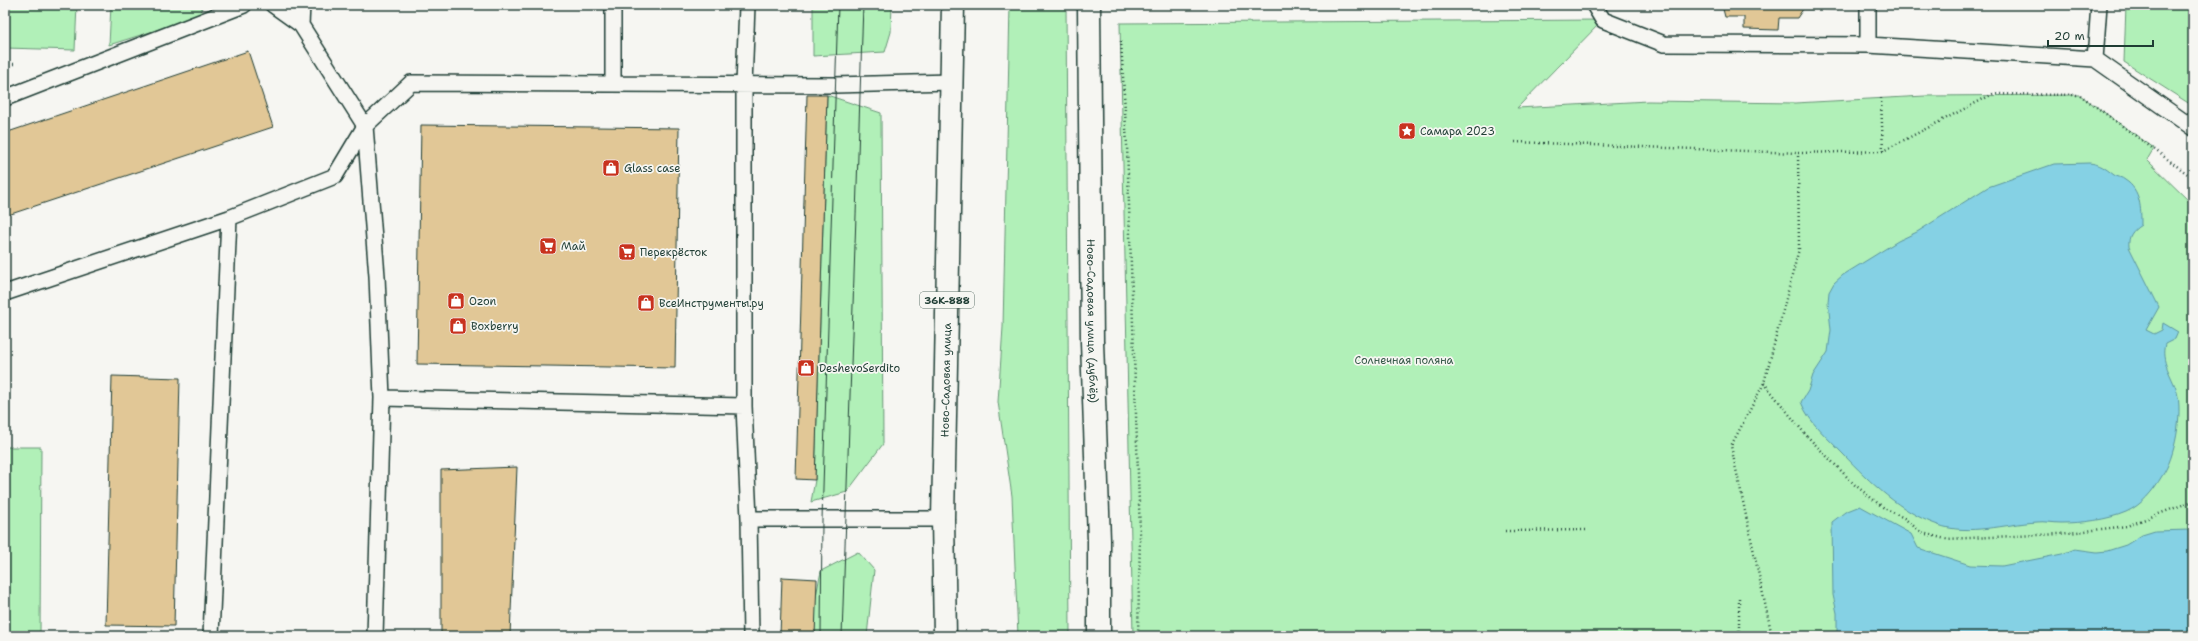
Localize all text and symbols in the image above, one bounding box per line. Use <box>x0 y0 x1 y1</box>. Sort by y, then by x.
scale bar <box>2048 22 2153 48</box>
text: 20 m <box>2054 28 2085 44</box>
place icon: Самара 2023 <box>1397 121 1417 141</box>
place label: Самара 2023 <box>1420 124 1495 139</box>
shop icon: Glass case <box>601 158 621 178</box>
place label: Glass case <box>624 161 680 176</box>
supermarket icon: Май <box>538 236 558 256</box>
place label: Май <box>561 239 586 254</box>
street label: Ново-Садовая улица (дублёр) <box>1084 239 1102 403</box>
supermarket icon: Перекрёсток <box>617 242 637 262</box>
place label: Перекрёсток <box>640 245 707 260</box>
shop icon: Ozon <box>446 291 466 311</box>
road number: 36К-888 <box>920 292 974 308</box>
shop icon: ВсеИнструменты.ру <box>636 293 656 313</box>
place label: Ozon <box>469 294 497 309</box>
place label: ВсеИнструменты.ру <box>659 296 764 311</box>
shop icon: Boxberry <box>448 316 468 336</box>
place label: Boxberry <box>471 319 518 334</box>
street label: Ново-Садовая улица <box>937 322 954 437</box>
park label: Солнечная поляна <box>1355 353 1454 368</box>
shop icon: DeshevoSerdito <box>796 358 816 378</box>
place label: DeshevoSerdito <box>819 361 901 376</box>

